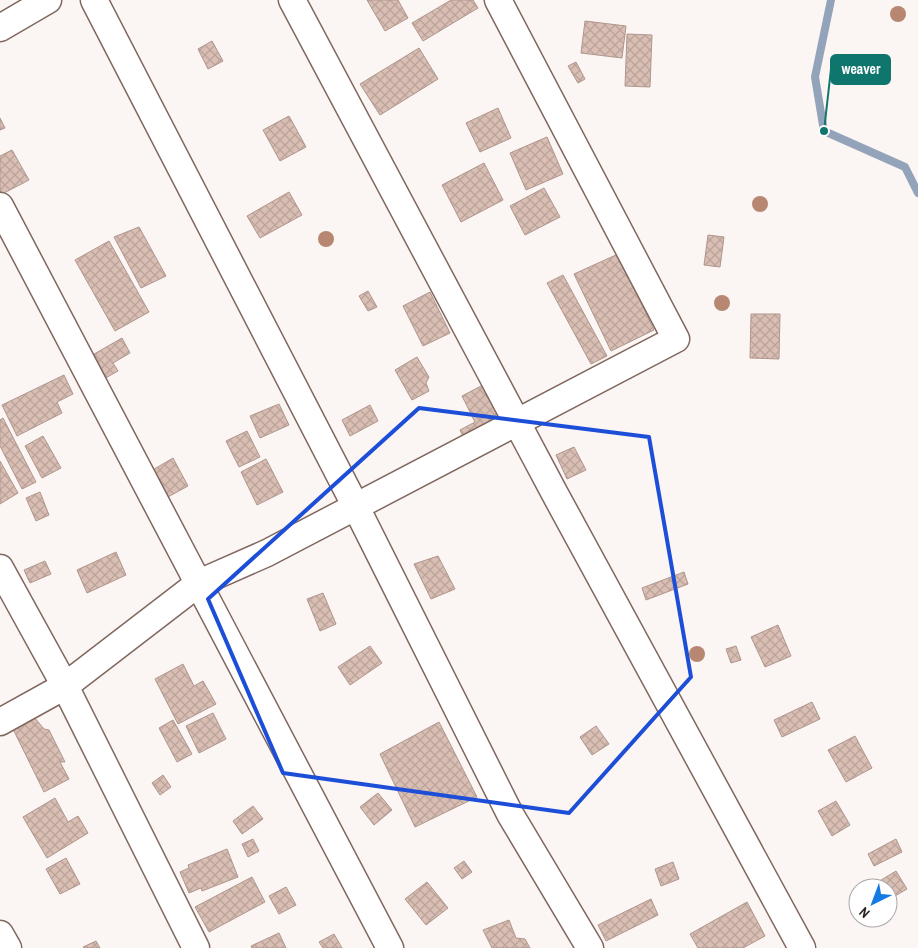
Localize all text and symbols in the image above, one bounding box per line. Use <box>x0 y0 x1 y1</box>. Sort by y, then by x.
callout: weaver <box>831 55 890 84</box>
text: weaver <box>842 60 881 78</box>
north arrow <box>848 878 898 928</box>
text: N <box>855 903 873 922</box>

